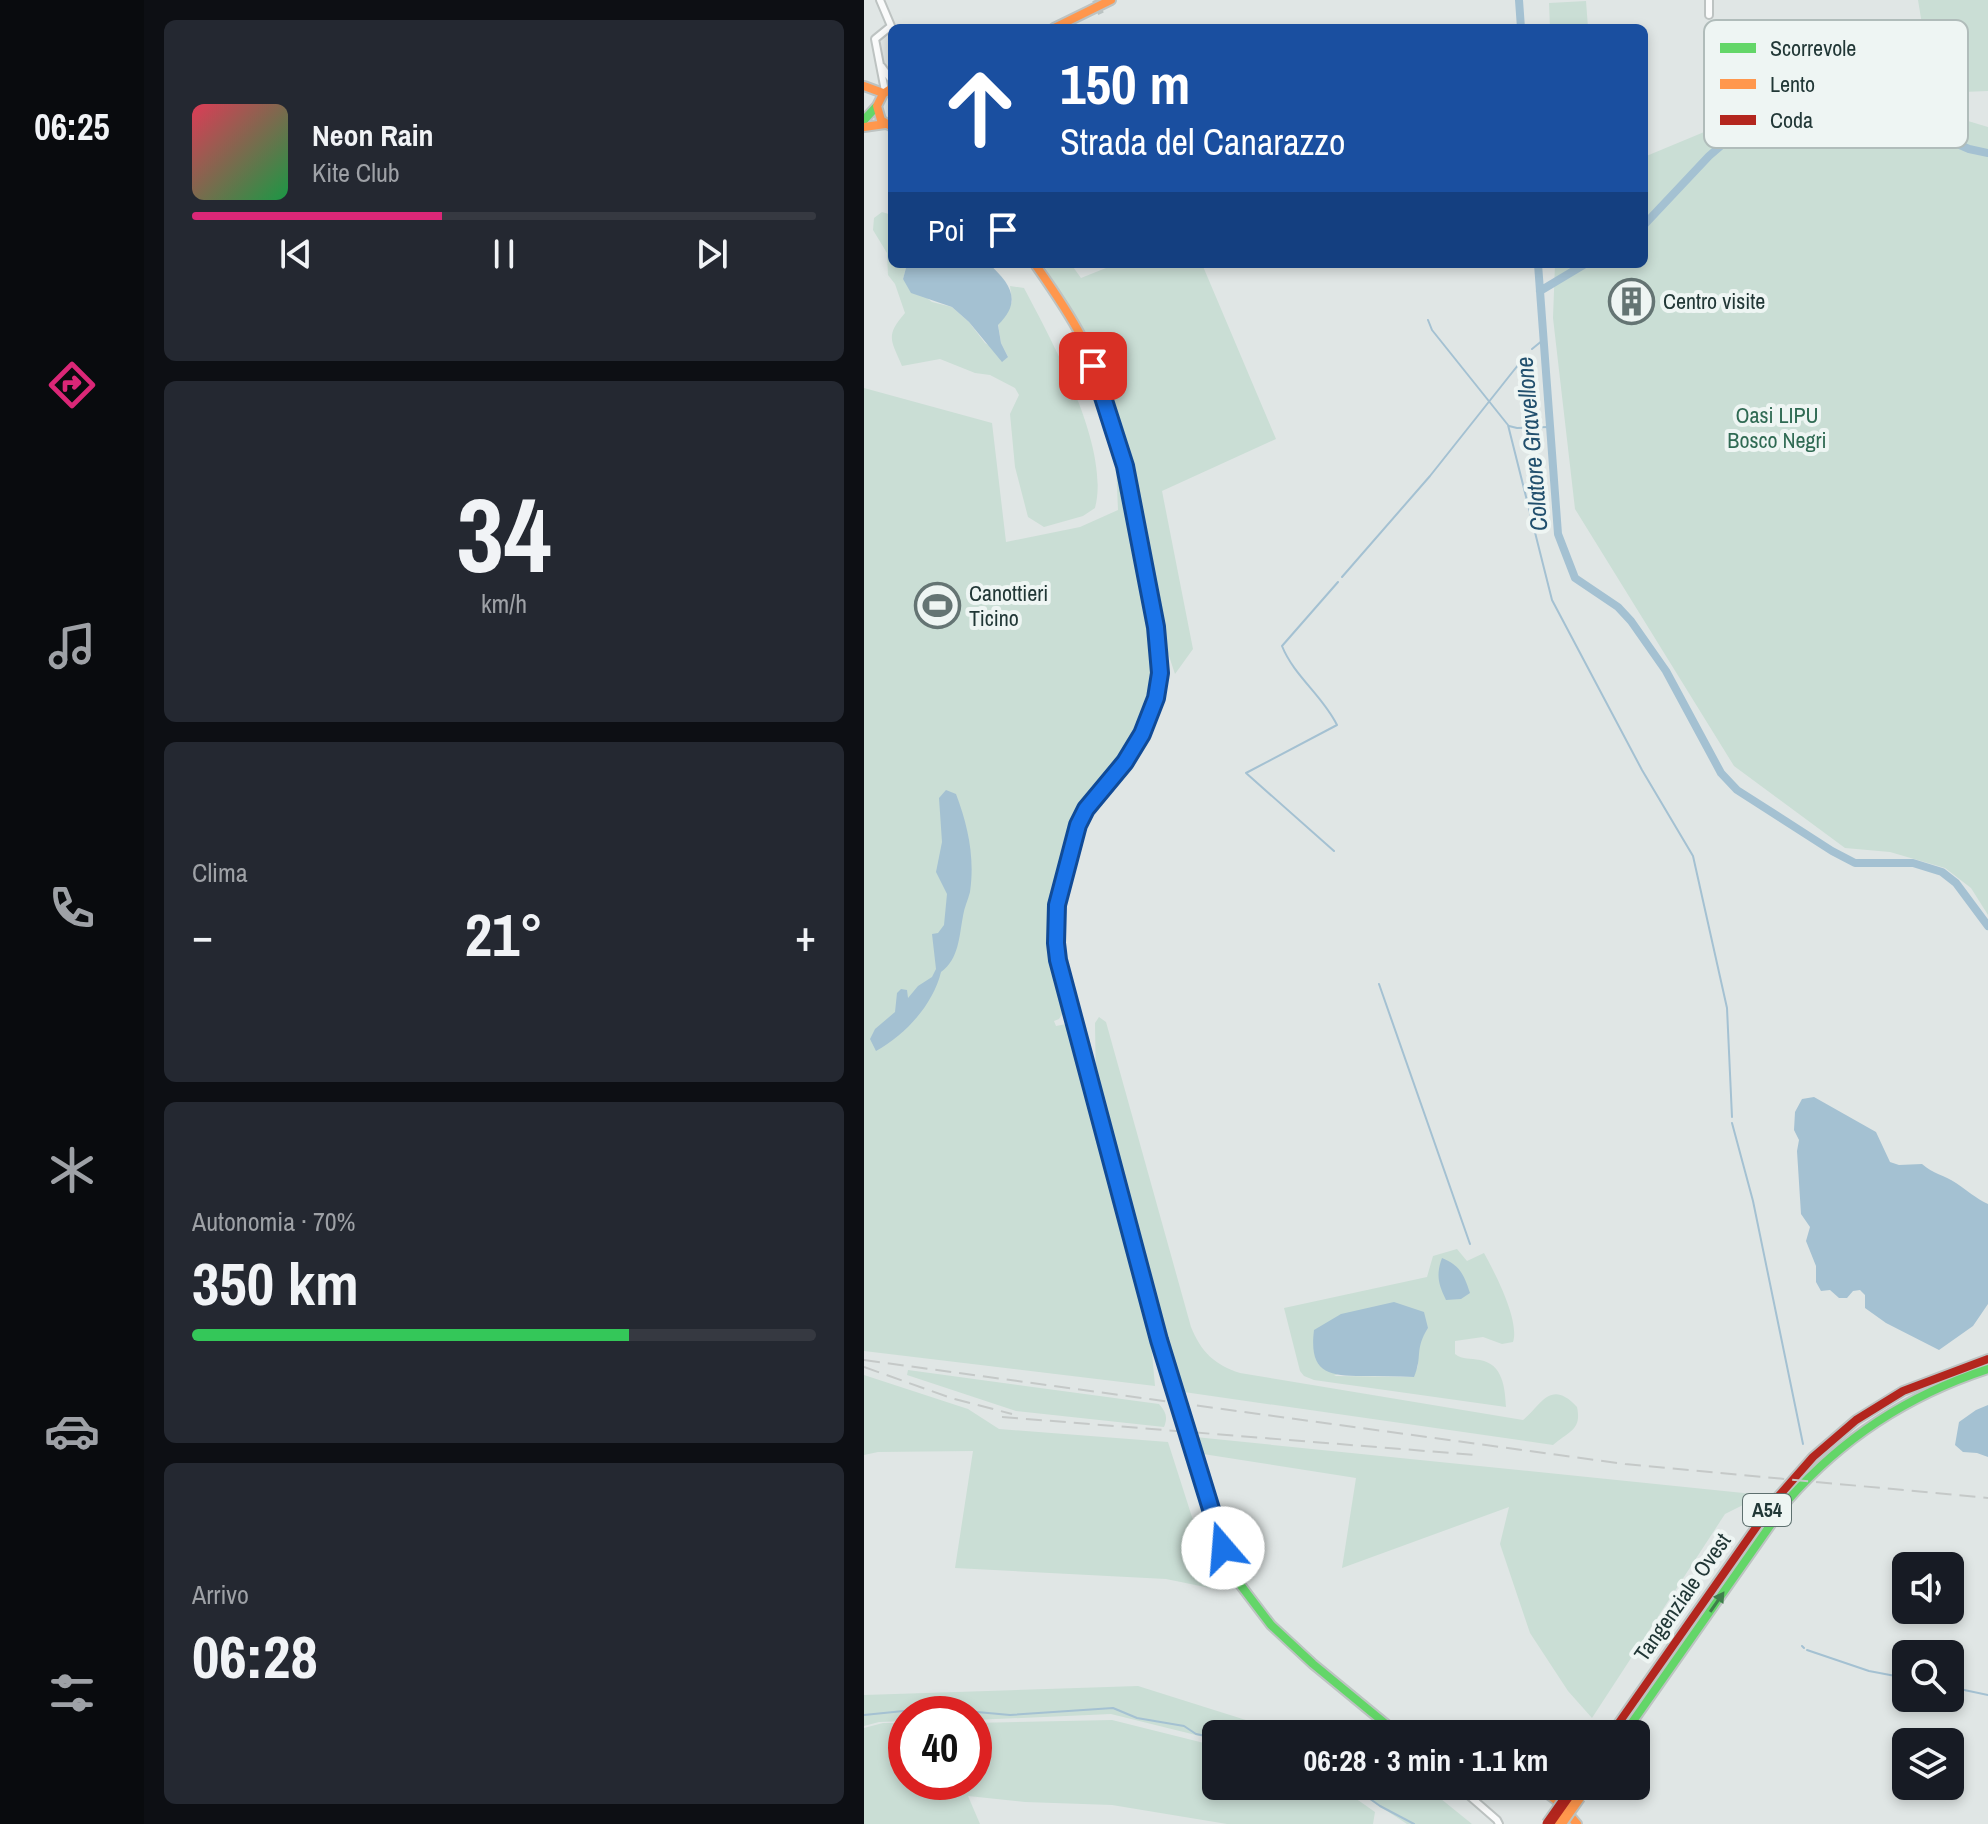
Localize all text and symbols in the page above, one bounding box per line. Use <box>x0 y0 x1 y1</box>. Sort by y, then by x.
legend <box>1704 20 1968 148</box>
text: Scorrevole <box>1770 33 1856 63</box>
text: 150 m <box>1060 46 1190 121</box>
icon: ahead <box>928 56 1032 160</box>
text: Lento <box>1770 69 1815 99</box>
text: 06:25 <box>34 103 110 151</box>
text: Coda <box>1770 105 1813 135</box>
text: Neon Rain <box>312 115 434 155</box>
text: Strada del Canarazzo <box>1060 118 1346 166</box>
text: Kite Club <box>312 155 400 190</box>
icon: arrive <box>981 208 1025 252</box>
text: Poi <box>928 210 965 250</box>
icon: previous <box>274 232 318 276</box>
icon: pause <box>482 232 526 276</box>
icon: next <box>690 232 734 276</box>
building icon: Centro visite <box>1608 277 1656 325</box>
place label: Centro visite <box>1663 286 1765 316</box>
pin <box>1059 332 1127 400</box>
icon: arrive <box>1071 344 1115 388</box>
water label: Colatore Gravellone <box>1507 355 1555 533</box>
icon: directions <box>44 357 100 413</box>
park label: Oasi LIPU Bosco Negri <box>1727 400 1827 455</box>
text: 34 <box>457 464 551 604</box>
place label: Canottieri Ticino <box>969 578 1048 633</box>
sports icon: Canottieri Ticino <box>914 582 962 630</box>
text: km/h <box>481 586 527 621</box>
icon: music <box>44 618 100 674</box>
text: Clima <box>192 855 248 890</box>
icon: phone <box>44 880 100 936</box>
text: 21° <box>465 894 543 975</box>
text: − <box>192 905 213 965</box>
text: + <box>795 905 816 965</box>
icon: climate <box>44 1142 100 1198</box>
text: Autonomia · 70% <box>192 1204 356 1239</box>
text: 350 km <box>192 1243 359 1324</box>
icon: car <box>44 1403 100 1459</box>
road number: A54 <box>1743 1494 1791 1526</box>
position arrow <box>1181 1506 1265 1590</box>
street label: Tangenziale Ovest <box>1627 1527 1737 1667</box>
map controls <box>1892 1552 1964 1800</box>
button: sound <box>1892 1552 1964 1624</box>
text: Arrivo <box>192 1577 249 1612</box>
one-way arrow <box>1709 1591 1724 1612</box>
text: 06:28 <box>192 1616 318 1697</box>
button: search <box>1892 1640 1964 1712</box>
icon: filters <box>44 1665 100 1721</box>
speed limit sign: 40 <box>888 1696 992 1800</box>
button: layers <box>1892 1728 1964 1800</box>
text: 06:28 · 3 min · 1.1 km <box>1304 1740 1548 1780</box>

